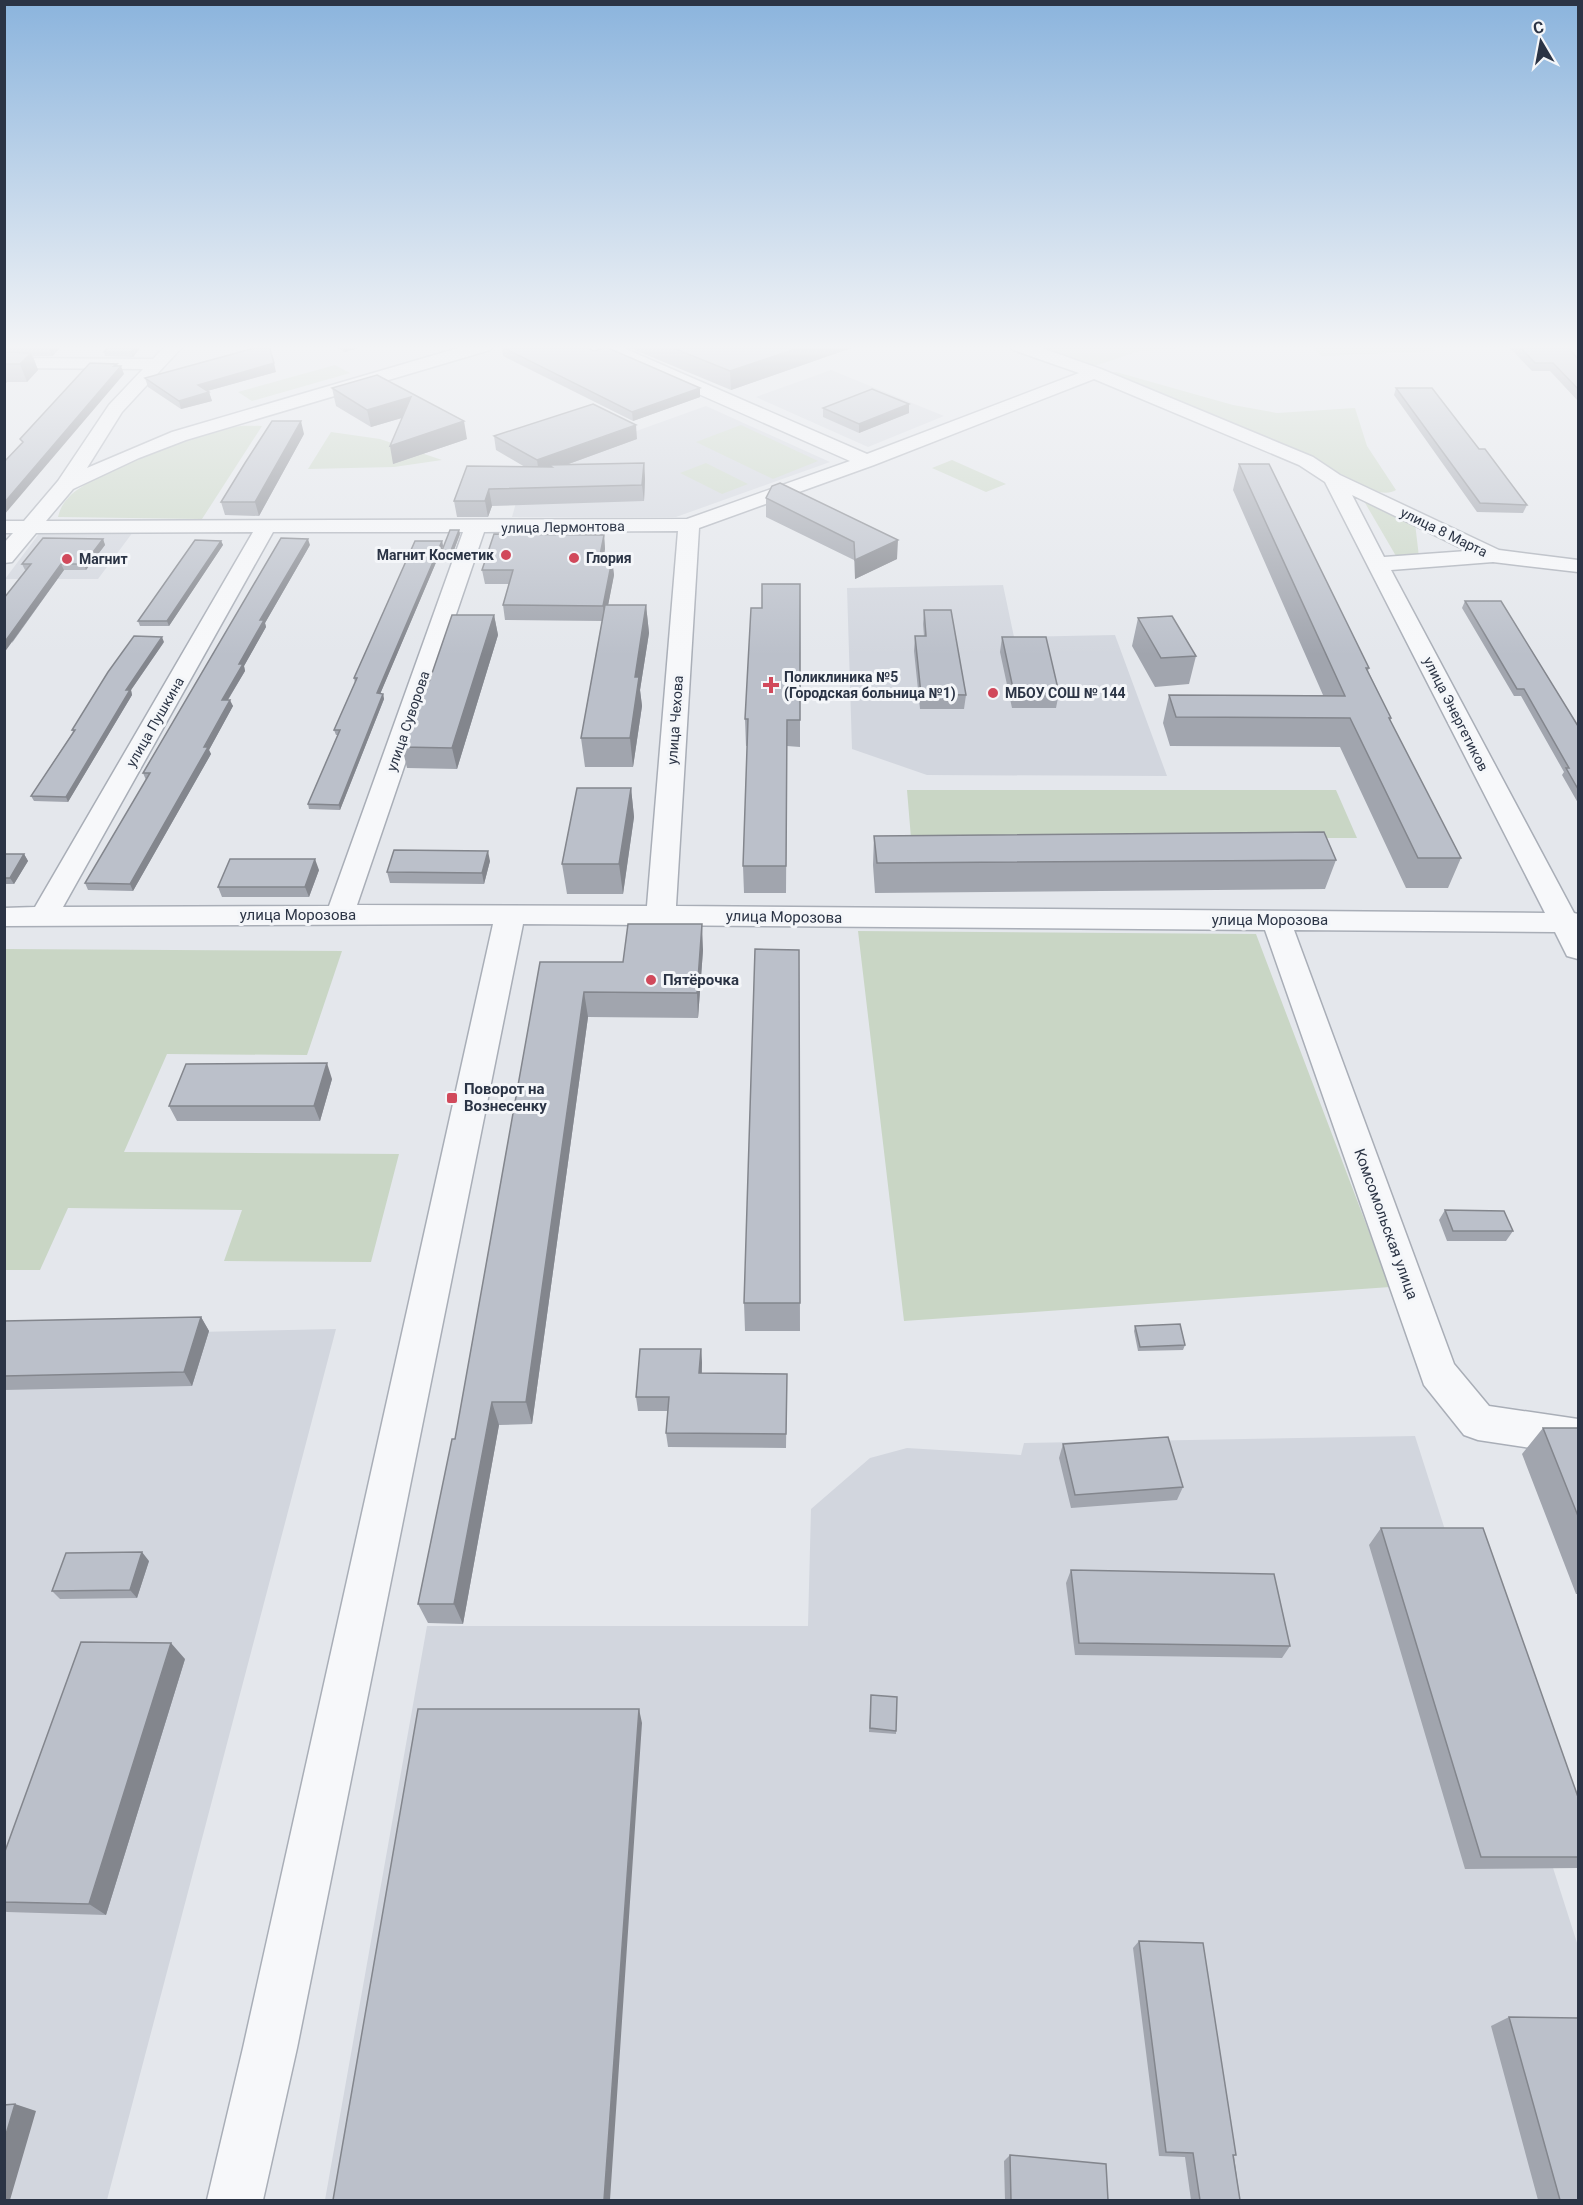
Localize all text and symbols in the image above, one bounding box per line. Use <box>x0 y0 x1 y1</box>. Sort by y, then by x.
north arrow <box>1511 12 1571 72</box>
text: С <box>1532 17 1545 38</box>
street label: улица 8 Марта <box>1398 504 1490 560</box>
street label: улица Лермонтова <box>501 518 625 536</box>
place label: Магнит Косметик <box>377 547 494 563</box>
marker: Магнит Косметик <box>499 548 513 562</box>
place label: Глория <box>586 550 632 566</box>
place label: Магнит <box>79 551 128 567</box>
marker: Глория <box>567 551 581 565</box>
marker: Магнит <box>60 552 74 566</box>
street label: улица Энергетиков <box>1420 654 1492 774</box>
street label: улица Суворова <box>383 669 433 773</box>
place label: Поликлиника №5 (Городская больница №1) <box>784 669 956 702</box>
street label: улица Пушкина <box>123 674 187 770</box>
street label: улица Чехова <box>664 675 686 765</box>
marker: Поликлиника №5 (Городская больница №1) <box>762 676 780 694</box>
place label: МБОУ СОШ № 144 <box>1005 685 1125 701</box>
marker: МБОУ СОШ № 144 <box>986 686 1000 700</box>
street label: улица Морозова <box>240 906 356 924</box>
street label: улица Морозова <box>726 907 842 927</box>
street label: улица Морозова <box>1212 911 1328 929</box>
place label: Пятёрочка <box>663 971 739 989</box>
marker: Пятёрочка <box>644 973 658 987</box>
place label: Поворот на Вознесенку <box>464 1080 547 1115</box>
marker: Поворот на Вознесенку <box>445 1091 459 1105</box>
street label: Комсомольская улица <box>1350 1146 1422 1302</box>

